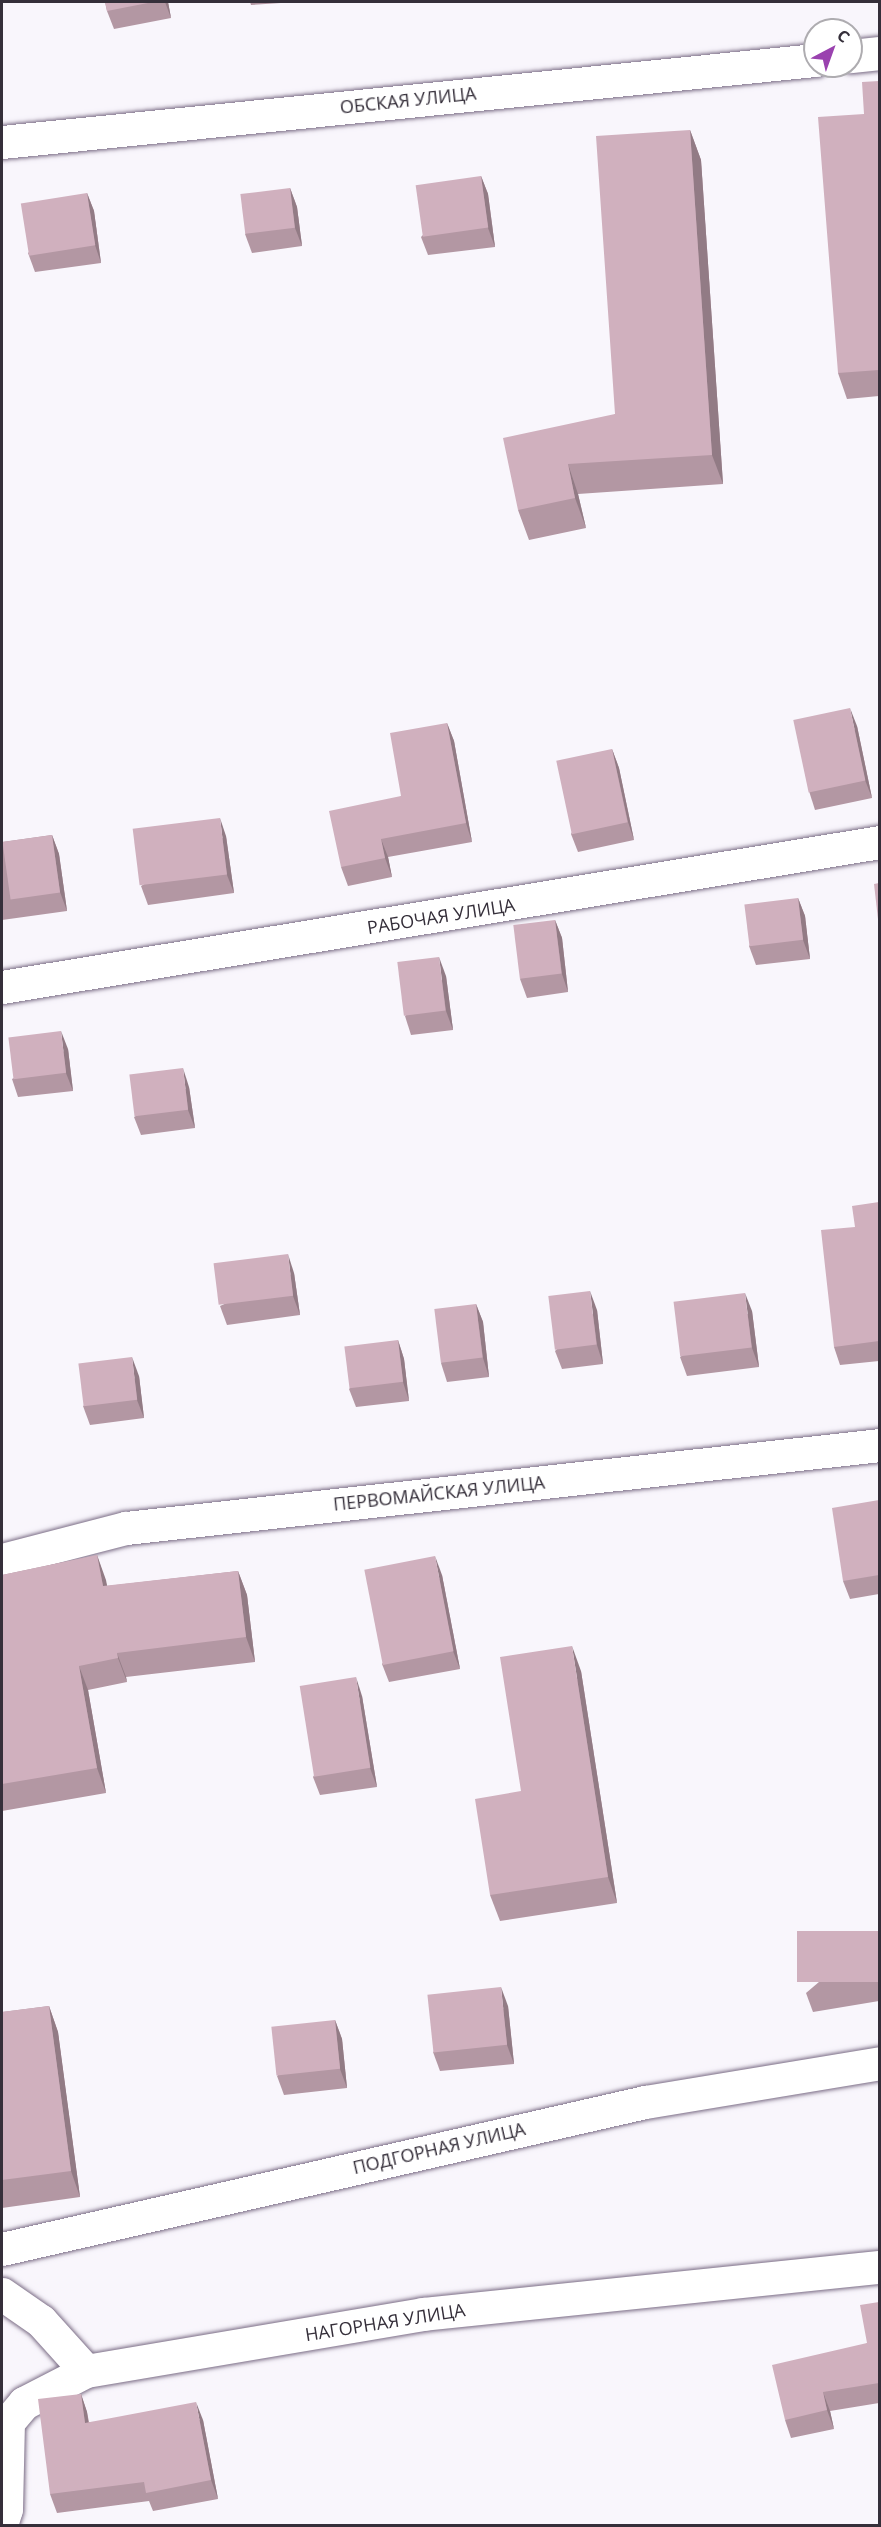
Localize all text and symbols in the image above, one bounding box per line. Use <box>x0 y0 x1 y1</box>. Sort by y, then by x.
north arrow <box>803 18 863 78</box>
text: С <box>832 24 855 48</box>
street label: ОБСКАЯ УЛИЦА <box>339 82 477 118</box>
street label: РАБОЧАЯ УЛИЦА <box>366 894 516 938</box>
street label: ПЕРВОМАЙСКАЯ УЛИЦА <box>332 1471 546 1515</box>
street label: ПОДГОРНАЯ УЛИЦА <box>351 2118 527 2178</box>
street label: НАГОРНАЯ УЛИЦА <box>303 2299 467 2345</box>

